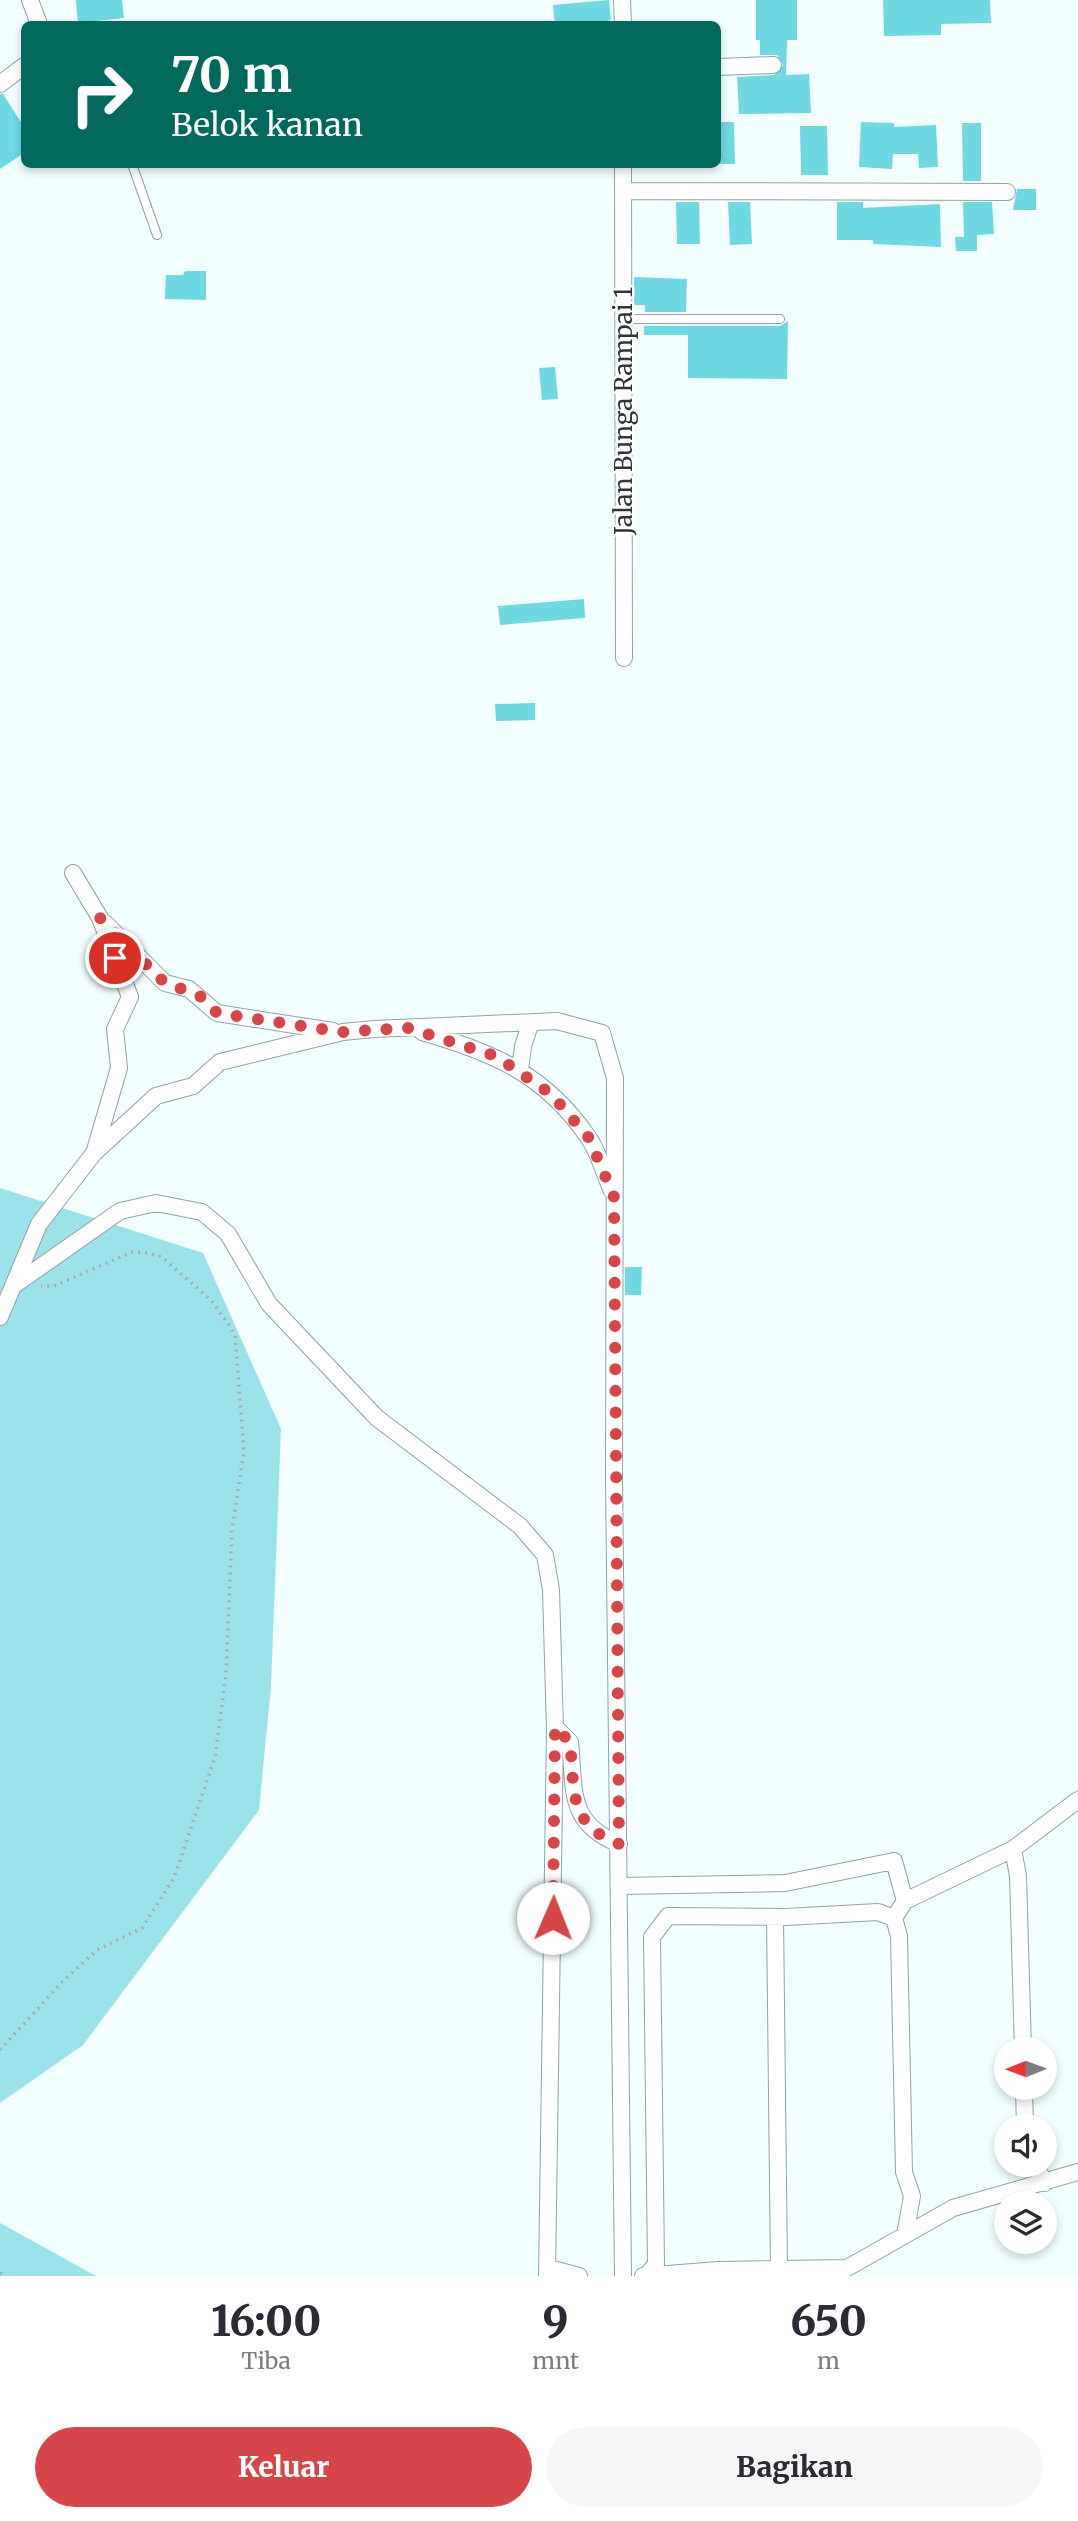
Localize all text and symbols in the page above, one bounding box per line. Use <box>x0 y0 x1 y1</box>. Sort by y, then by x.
text: 70 m <box>171 44 292 105</box>
icon: right <box>56 49 147 140</box>
text: Belok kanan <box>171 105 363 145</box>
street label: Jalan Bunga Rampai 1 <box>608 287 639 536</box>
pin <box>85 928 145 988</box>
icon: arrive <box>96 939 134 977</box>
position arrow <box>516 1881 590 1955</box>
north arrow <box>994 2037 1057 2100</box>
map controls <box>994 2037 1057 2254</box>
button: sound <box>994 2114 1057 2177</box>
button: layers <box>994 2191 1057 2254</box>
text: 16:00 <box>211 2295 321 2347</box>
text: 9 <box>543 2295 569 2347</box>
text: 650 <box>790 2295 867 2347</box>
text: Tiba <box>241 2346 291 2375</box>
text: mnt <box>532 2346 579 2375</box>
text: m <box>817 2346 840 2375</box>
button: Keluar <box>35 2427 532 2507</box>
button: Bagikan <box>546 2427 1043 2507</box>

